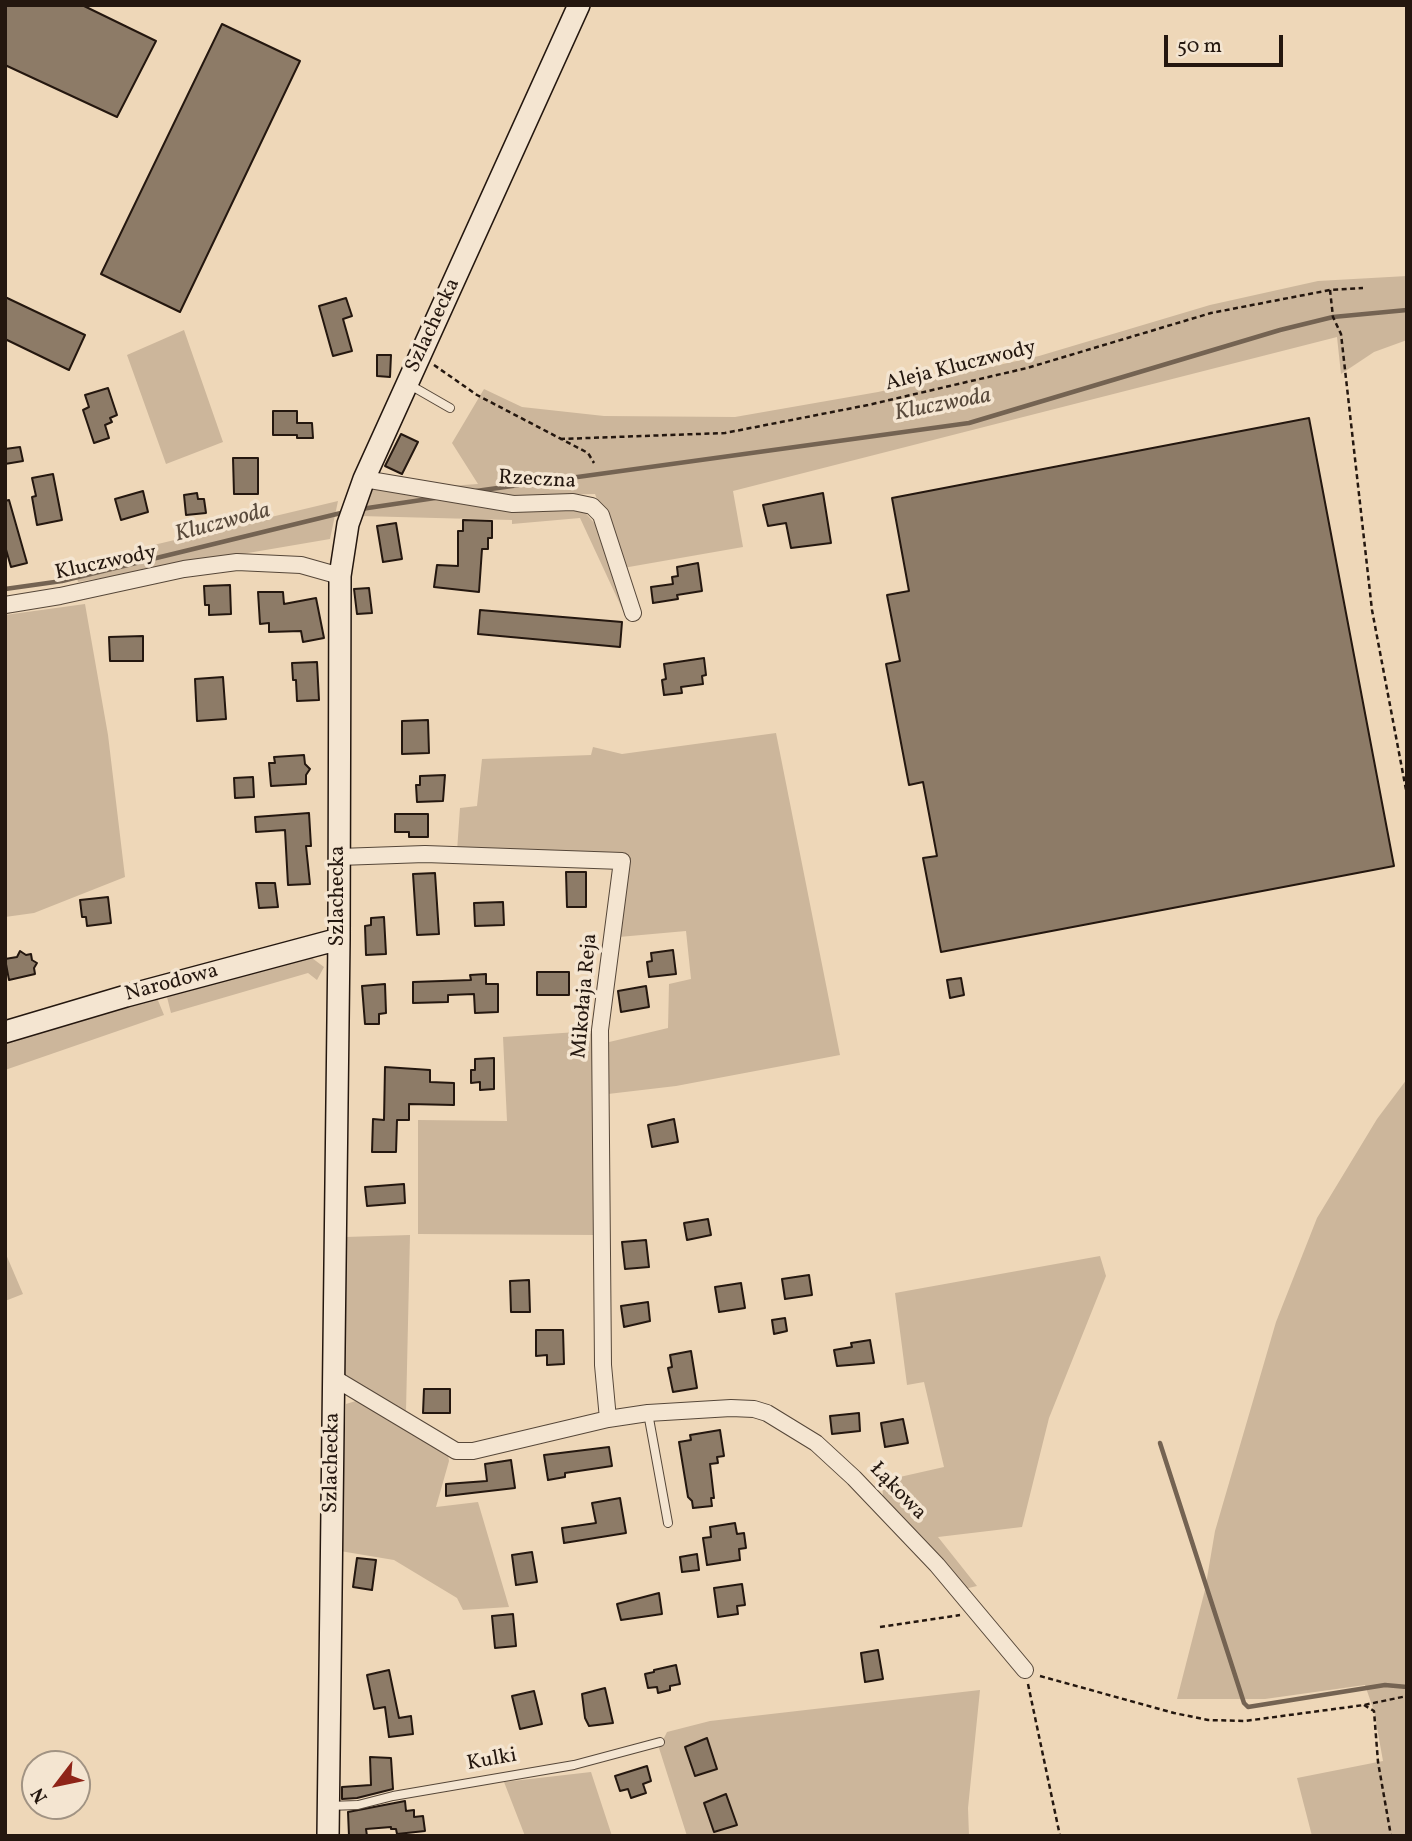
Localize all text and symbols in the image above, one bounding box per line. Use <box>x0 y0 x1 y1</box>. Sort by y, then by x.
scale bar <box>1167 21 1286 65</box>
text: 50 m <box>1177 32 1222 61</box>
street label: Szlachecka <box>401 275 467 377</box>
street label: Aleja Kluczwody <box>883 336 1039 398</box>
water label: Kluczwoda <box>892 383 994 429</box>
street label: Rzeczna <box>498 466 576 496</box>
water label: Kluczwoda <box>172 498 274 550</box>
street label: Kluczwody <box>53 541 159 587</box>
street label: Szlachecka <box>326 846 352 946</box>
street label: Mikołaja Reja <box>568 932 604 1060</box>
street label: Narodowa <box>123 959 221 1009</box>
street label: Szlachecka <box>320 1412 346 1514</box>
street label: Łąkowa <box>863 1458 931 1526</box>
street label: Kulki <box>465 1744 519 1778</box>
north arrow <box>21 1750 91 1820</box>
text: N <box>25 1782 55 1808</box>

